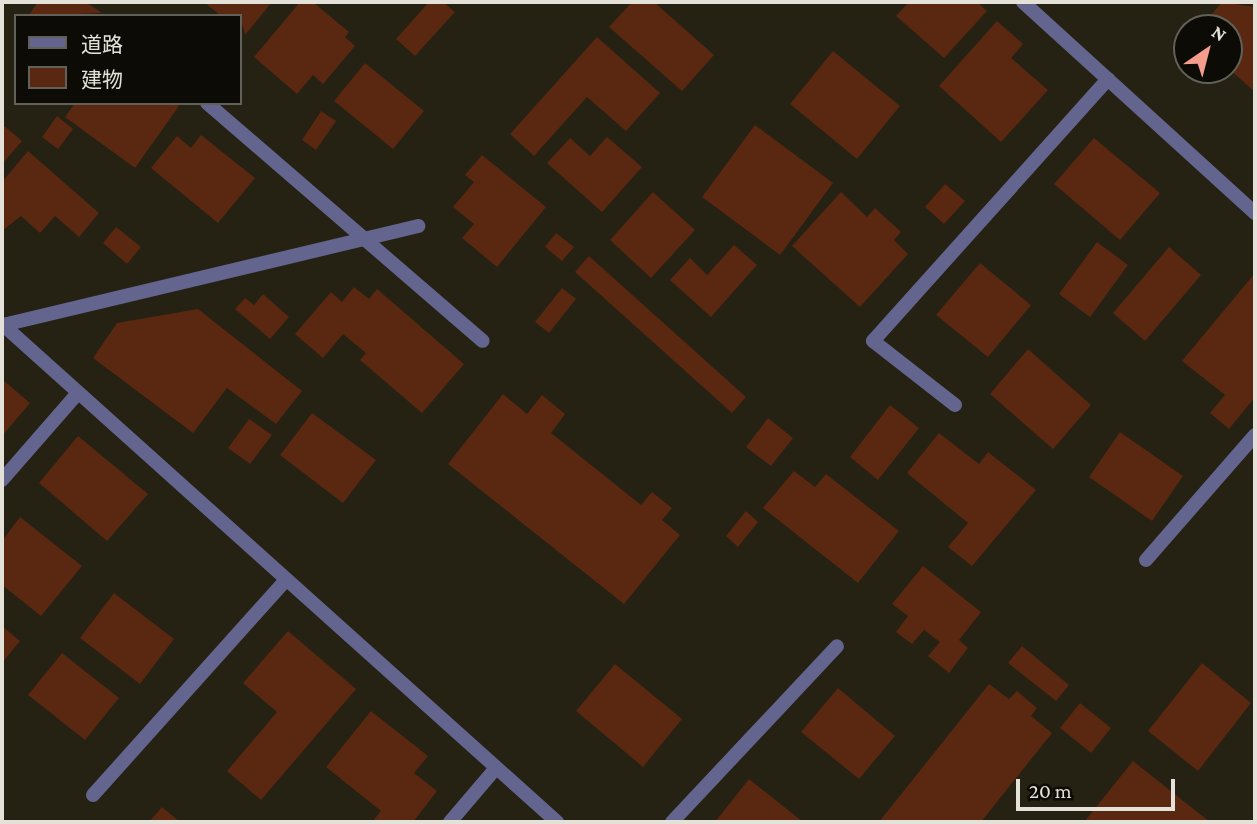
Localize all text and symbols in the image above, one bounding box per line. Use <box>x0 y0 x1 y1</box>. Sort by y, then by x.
legend <box>14 14 242 105</box>
north arrow <box>1173 14 1243 84</box>
text: N <box>1208 21 1231 45</box>
text: 道路 <box>81 33 123 57</box>
text: 建物 <box>81 68 123 92</box>
scale bar <box>1019 764 1178 808</box>
text: 20 m <box>1029 779 1072 803</box>

